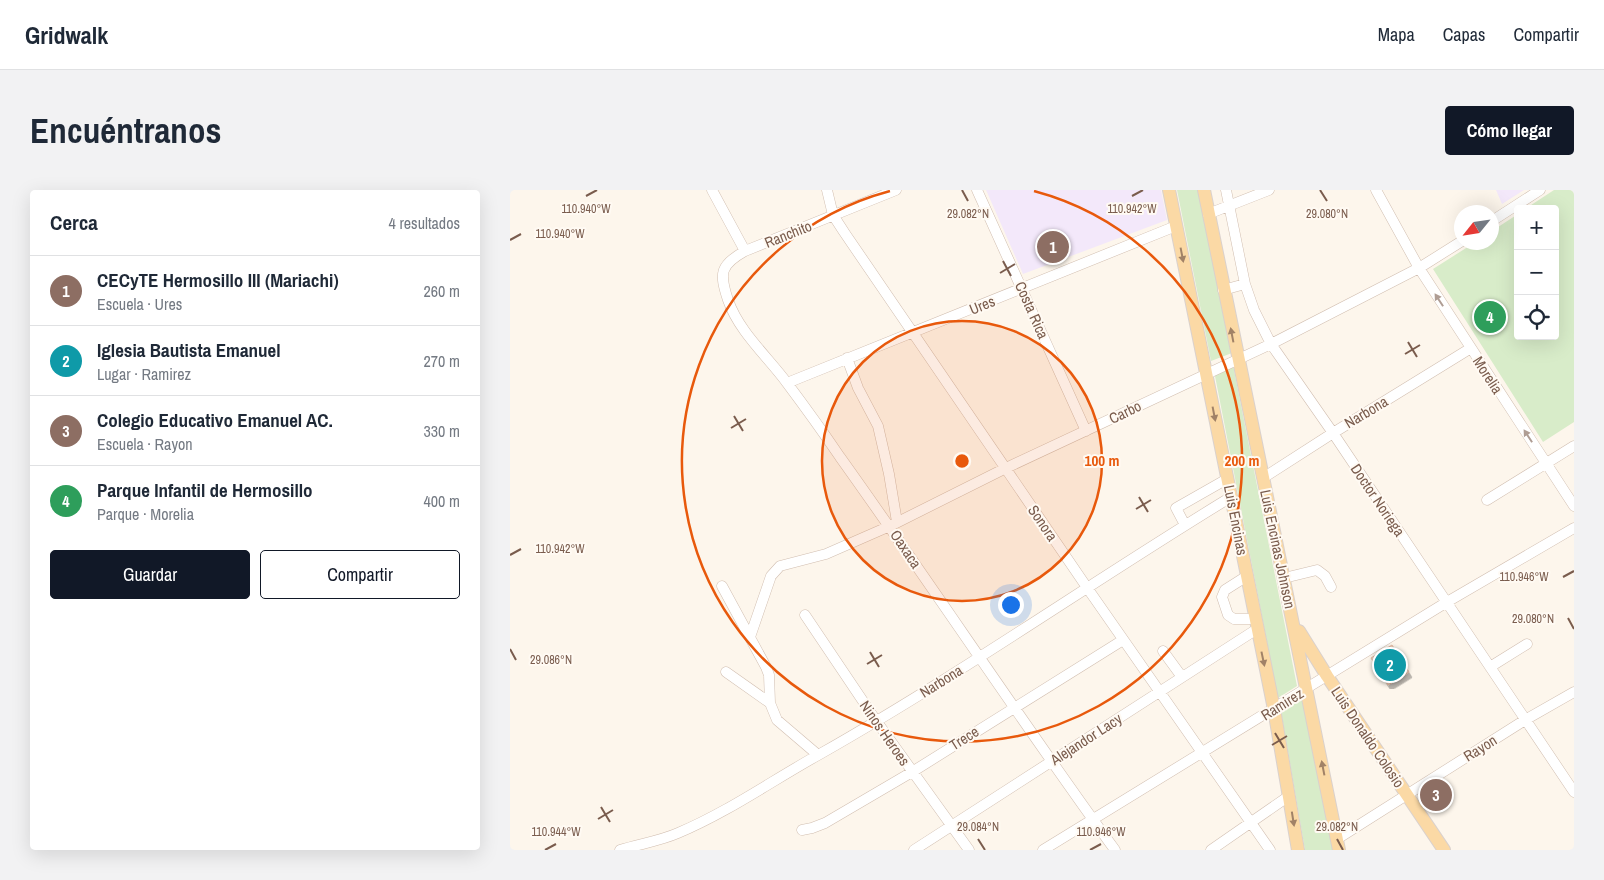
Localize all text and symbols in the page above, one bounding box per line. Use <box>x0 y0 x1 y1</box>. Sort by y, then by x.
text: Gridwalk <box>25 19 108 51</box>
text: Mapa <box>1378 22 1415 47</box>
text: Capas <box>1443 22 1485 47</box>
text: Compartir <box>1513 22 1579 47</box>
button: Cómo llegar <box>1445 106 1574 155</box>
text: Encuéntranos <box>30 107 221 154</box>
text: 110.940°W <box>562 201 611 217</box>
text: 110.942°W <box>1108 201 1157 217</box>
north arrow <box>1454 205 1499 250</box>
map controls <box>1514 205 1559 340</box>
button: + <box>1514 205 1559 250</box>
text: 29.082°N <box>947 206 989 222</box>
text: 29.080°N <box>1306 206 1348 222</box>
text: Cerca <box>50 208 98 237</box>
text: 4 resultados <box>389 212 460 234</box>
street label: Ranchito <box>761 215 815 253</box>
text: 110.940°W <box>536 226 585 242</box>
pin: 1 <box>1037 228 1069 266</box>
one-way arrow <box>1178 247 1186 263</box>
button: − <box>1514 250 1559 295</box>
text: CECyTE Hermosillo III (Mariachi) <box>97 267 339 293</box>
street label: Costa Rica <box>1010 278 1054 342</box>
text: 1 <box>62 280 70 302</box>
text: 260 m <box>424 280 460 302</box>
street label: Ures <box>966 290 998 320</box>
text: Escuela · Ures <box>97 293 182 315</box>
one-way arrow <box>1435 293 1444 306</box>
button: locate <box>1514 295 1559 340</box>
pin: 4 <box>1474 298 1506 336</box>
one-way arrow <box>1228 326 1236 342</box>
text: Iglesia Bautista Emanuel <box>97 337 281 363</box>
text: 2 <box>62 350 70 372</box>
text: 270 m <box>424 350 460 372</box>
street label: Morelia <box>1468 352 1508 398</box>
text: Lugar · Ramirez <box>97 363 191 385</box>
street label: Narbona <box>1340 391 1392 433</box>
street label: Carbo <box>1105 395 1145 429</box>
text: Colegio Educativo Emanuel AC. <box>97 407 333 433</box>
one-way arrow <box>1211 407 1219 423</box>
text: 3 <box>62 420 70 442</box>
text: 330 m <box>424 420 460 442</box>
one-way arrow <box>1524 429 1533 442</box>
text: Escuela · Rayon <box>97 433 193 455</box>
text: 100 m <box>1085 450 1119 471</box>
text: 200 m <box>1225 450 1259 471</box>
centre of rings <box>953 452 971 470</box>
street label: Doctor Noriega <box>1346 460 1410 541</box>
text: Parque Infantil de Hermosillo <box>97 477 313 503</box>
street label: Luis Encinas <box>1219 483 1253 557</box>
street label: Luis Encinas Johnson <box>1255 488 1301 610</box>
text: 4 <box>62 490 70 512</box>
text: 400 m <box>424 490 460 512</box>
street label: Sonora <box>1023 501 1063 545</box>
text: Parque · Morelia <box>97 503 194 525</box>
street label: Oaxaca <box>885 526 927 573</box>
text: 110.942°W <box>536 541 585 557</box>
button: Guardar <box>50 550 250 599</box>
button: Compartir <box>260 550 460 599</box>
text: 110.946°W <box>1500 569 1549 585</box>
your location <box>998 592 1024 618</box>
text: 29.080°N <box>1512 611 1554 627</box>
pin: 2 <box>1374 646 1406 684</box>
text: 29.086°N <box>530 652 572 668</box>
one-way arrow <box>1260 652 1268 668</box>
street label: Narbona <box>915 660 967 702</box>
street label: Luis Donaldo Colosio <box>1326 682 1410 792</box>
street label: Ramirez <box>1257 683 1307 725</box>
street label: Ninos Heroes <box>855 696 915 770</box>
street label: Alejandor Lacy <box>1045 708 1127 771</box>
street label: Trece <box>945 721 983 755</box>
street label: Rayon <box>1459 730 1501 766</box>
one-way arrow <box>1319 760 1327 775</box>
pin: 3 <box>1420 776 1452 814</box>
one-way arrow <box>1289 812 1297 828</box>
text: 29.084°N <box>957 819 999 835</box>
text: 29.082°N <box>1316 819 1358 835</box>
text: 110.944°W <box>532 824 581 840</box>
text: 110.946°W <box>1077 824 1126 840</box>

